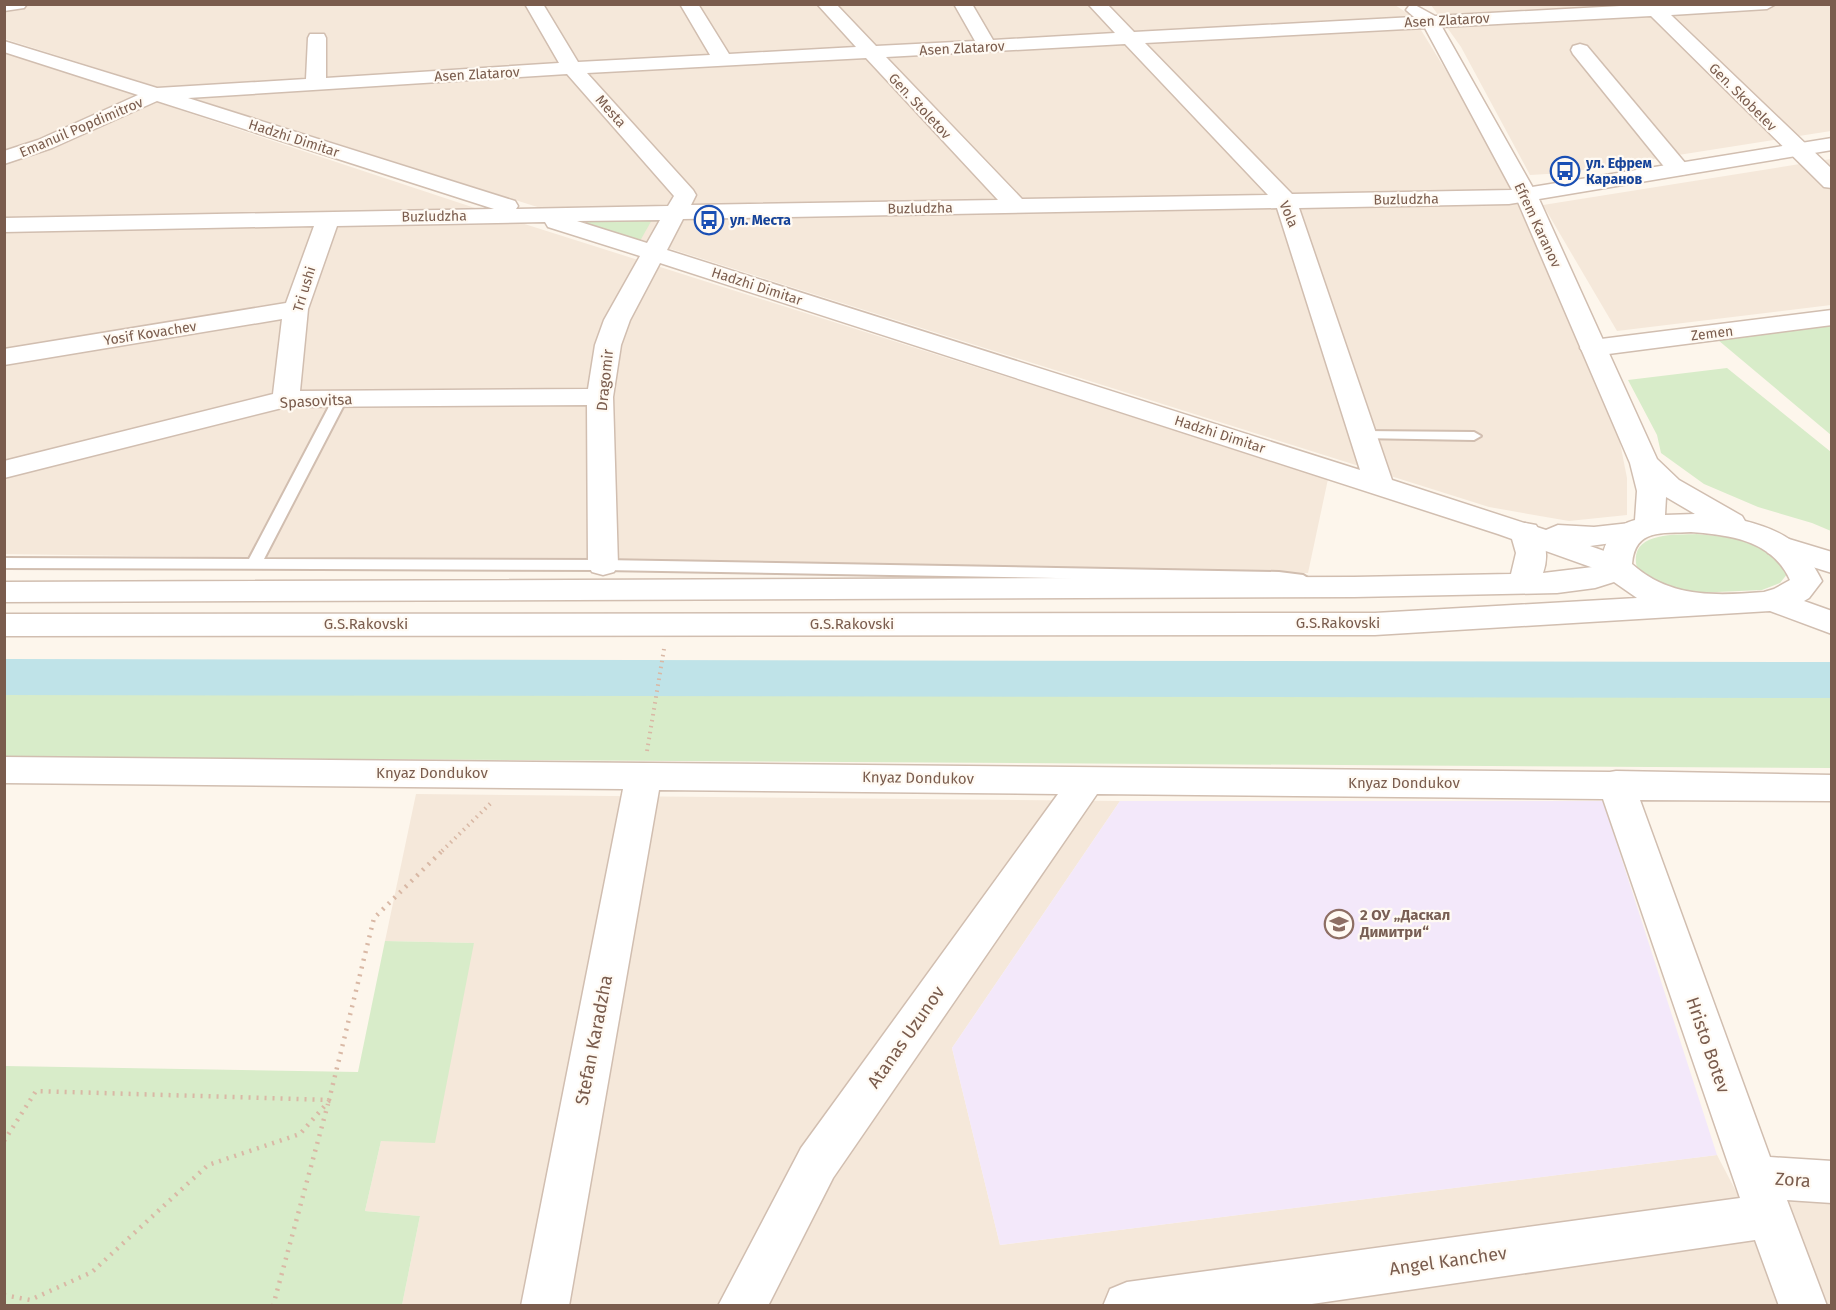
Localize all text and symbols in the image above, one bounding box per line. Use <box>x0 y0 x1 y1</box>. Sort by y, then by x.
street label: Asen Zlatarov <box>1404 10 1490 31</box>
street label: Asen Zlatarov <box>919 38 1005 59</box>
street label: Gen. Skobelev <box>1705 60 1780 135</box>
street label: Asen Zlatarov <box>434 64 520 85</box>
street label: Gen. Stoletov <box>885 70 955 143</box>
street label: Mesta <box>592 92 630 131</box>
street label: Emanuil Popdimitrov <box>17 94 146 161</box>
street label: Hadzhi Dimitar <box>246 116 342 161</box>
bus stop icon: ул. Ефрем Каранов <box>1549 155 1581 187</box>
place label: ул. Ефрем Каранов <box>1585 155 1652 188</box>
street label: Efrem Karanov <box>1510 180 1565 270</box>
street label: Buzludzha <box>1373 190 1439 209</box>
street label: Vola <box>1275 198 1302 230</box>
street label: Buzludzha <box>887 199 953 218</box>
bus stop icon: ул. Места <box>693 204 725 236</box>
street label: Buzludzha <box>401 207 467 226</box>
place label: ул. Места <box>729 212 791 229</box>
street label: Tri ushi <box>290 264 319 314</box>
street label: Hadzhi Dimitar <box>709 264 805 309</box>
street label: Yosif Kovachev <box>102 318 198 349</box>
street label: Zemen <box>1690 322 1734 345</box>
street label: Dragomir <box>593 348 617 412</box>
street label: Spasovitsa <box>279 390 353 412</box>
street label: Hadzhi Dimitar <box>1172 412 1268 457</box>
street label: G.S.Rakovski <box>1296 614 1380 632</box>
street label: G.S.Rakovski <box>324 615 408 633</box>
street label: G.S.Rakovski <box>810 615 894 633</box>
street label: Knyaz Dondukov <box>376 764 489 782</box>
street label: Knyaz Dondukov <box>862 768 975 788</box>
street label: Knyaz Dondukov <box>1348 774 1461 792</box>
place label: 2 ОУ „Даскал Димитри“ <box>1359 906 1450 941</box>
school or university icon: 2 ОУ „Даскал Димитри“ <box>1323 908 1355 940</box>
street label: Stefan Karadzha <box>571 973 617 1107</box>
street label: Atanas Uzunov <box>863 982 949 1092</box>
street label: Hristo Botev <box>1681 994 1735 1096</box>
street label: Zora <box>1774 1168 1812 1192</box>
street label: Angel Kanchev <box>1388 1242 1508 1280</box>

